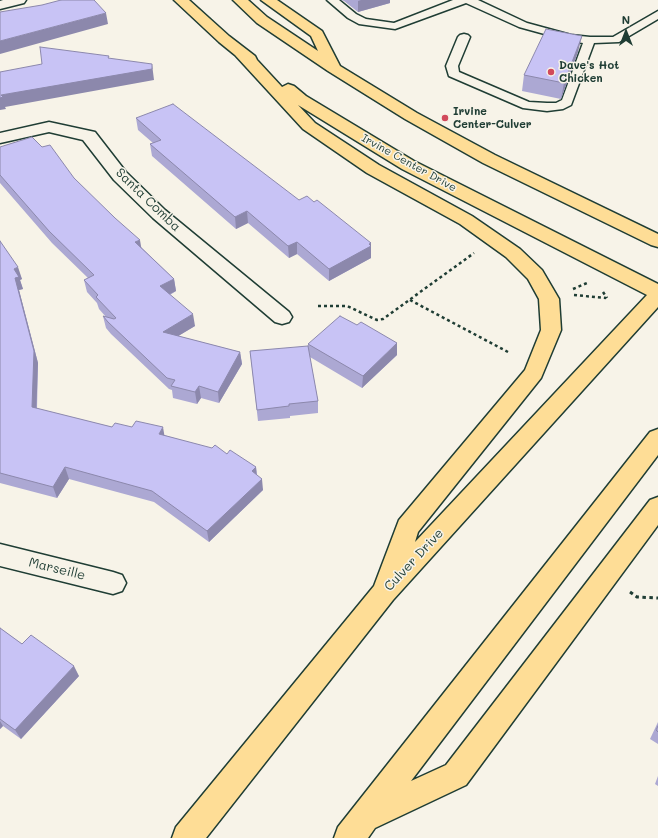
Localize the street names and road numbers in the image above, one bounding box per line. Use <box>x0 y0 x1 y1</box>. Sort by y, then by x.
street label: Irvine Center Drive <box>359 131 459 195</box>
street label: Santa Comba <box>112 165 184 235</box>
street label: Culver Drive <box>381 526 447 594</box>
street label: Marseille <box>27 554 87 584</box>

